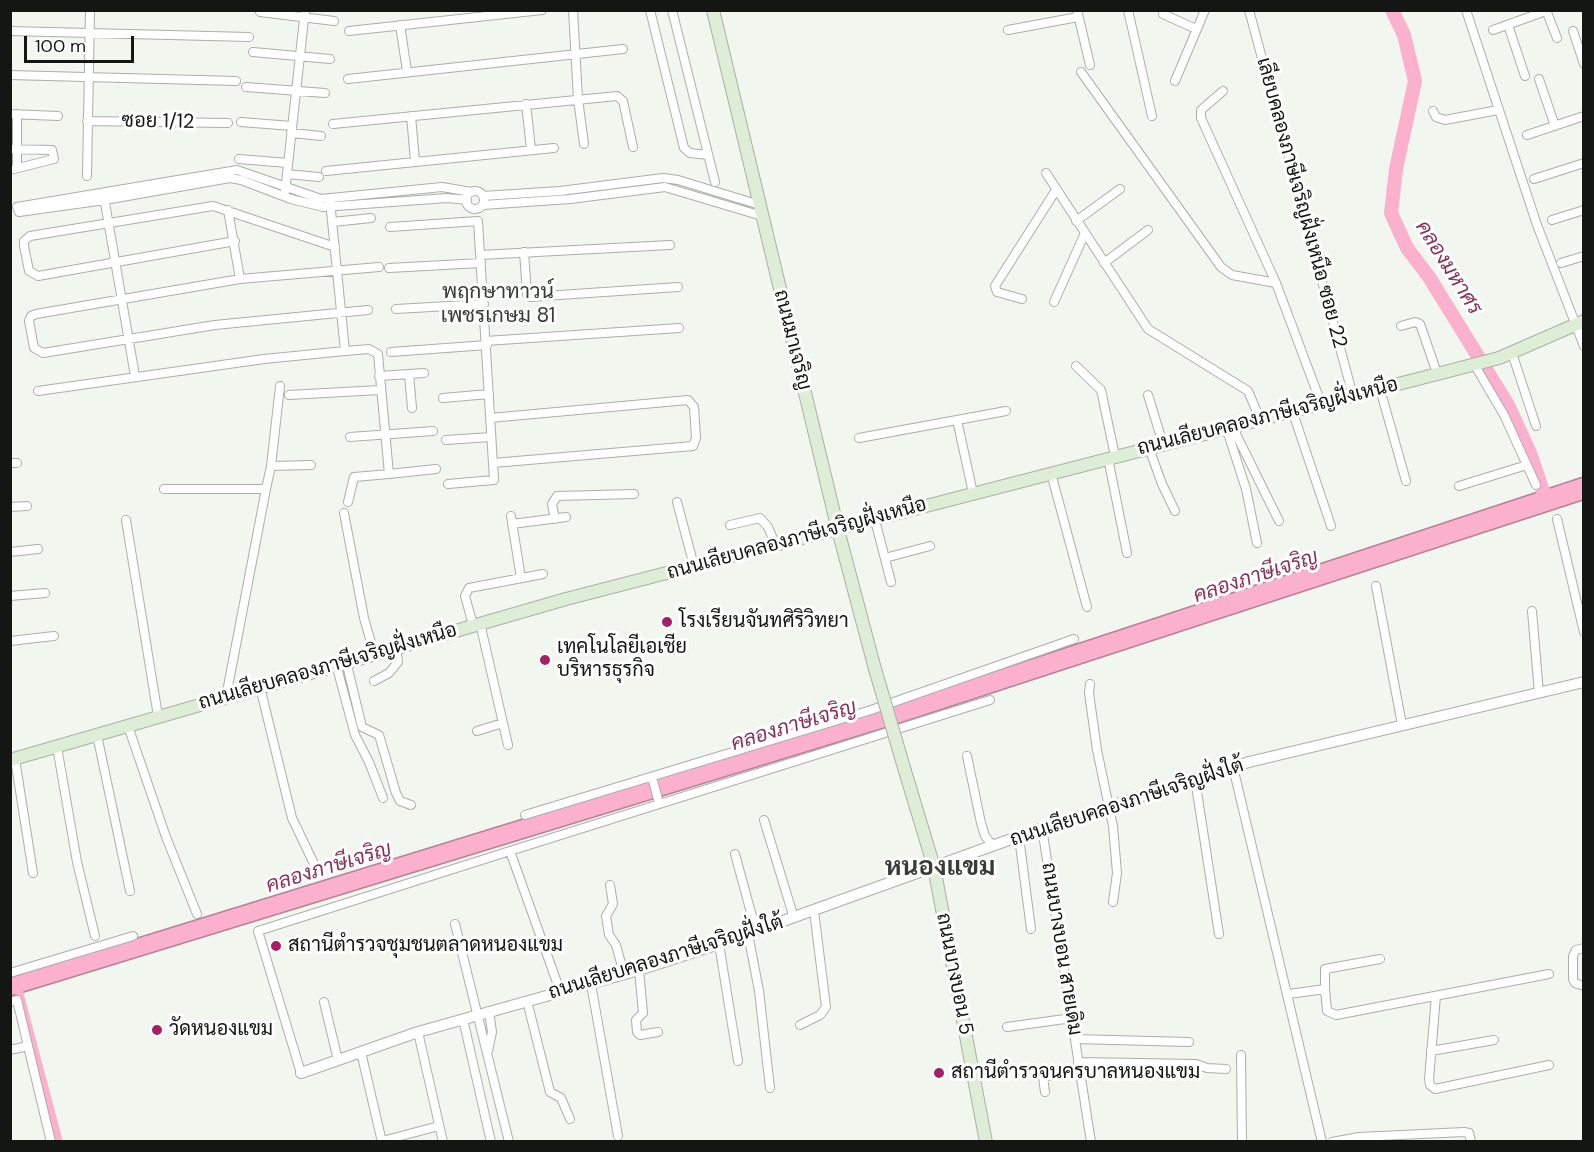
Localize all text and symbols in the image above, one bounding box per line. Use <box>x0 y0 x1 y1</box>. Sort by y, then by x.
scale bar <box>27 24 136 62</box>
text: 100 m <box>35 34 86 58</box>
street label: เลียบคลองภาษีเจริญฝั่งเหนือ ซอย 22 <box>1251 55 1351 351</box>
street label: ซอย 1/12 <box>121 109 195 135</box>
water label: คลองมหาศร <box>1409 216 1487 320</box>
district label: พฤกษาทาวน์ เพชรเกษม 81 <box>441 279 555 329</box>
street label: ถนนมาเจริญ <box>768 287 816 393</box>
street label: ถนนเลียบคลองภาษีเจริญฝั่งเหนือ <box>1135 373 1401 461</box>
street label: ถนนเลียบคลองภาษีเจริญฝั่งเหนือ <box>665 493 929 585</box>
water label: คลองภาษีเจริญ <box>1190 545 1322 609</box>
place label: โรงเรียนจันทศิริวิทยา <box>679 610 849 634</box>
marker: โรงเรียนจันทศิริวิทยา <box>660 615 674 629</box>
street label: ถนนเลียบคลองภาษีเจริญฝั่งเหนือ <box>196 619 460 715</box>
place label: เทคโนโลยีเอเชีย บริหารธุรกิจ <box>557 636 687 683</box>
marker: เทคโนโลยีเอเชีย บริหารธุรกิจ <box>538 653 552 667</box>
water label: คลองภาษีเจริญ <box>728 695 860 757</box>
street label: ถนนเลียบคลองภาษีเจริญฝั่งใต้ <box>1007 754 1247 852</box>
water label: คลองภาษีเจริญ <box>263 837 395 899</box>
district label: หนองแขม <box>885 852 995 884</box>
street label: ถนนบางบอน สายเดิม <box>1035 861 1087 1037</box>
street label: ถนนเลียบคลองภาษีเจริญฝั่งใต้ <box>546 911 786 1005</box>
street label: ถนนบางบอน 5 <box>930 911 978 1037</box>
place label: สถานีตำรวจชุมชนตลาดหนองแขม <box>288 934 563 958</box>
marker: สถานีตำรวจชุมชนตลาดหนองแขม <box>269 939 283 953</box>
place label: วัดหนองแขม <box>169 1018 273 1042</box>
marker: วัดหนองแขม <box>150 1023 164 1037</box>
place label: สถานีตำรวจนครบาลหนองแขม <box>951 1061 1200 1085</box>
marker: สถานีตำรวจนครบาลหนองแขม <box>932 1066 946 1080</box>

